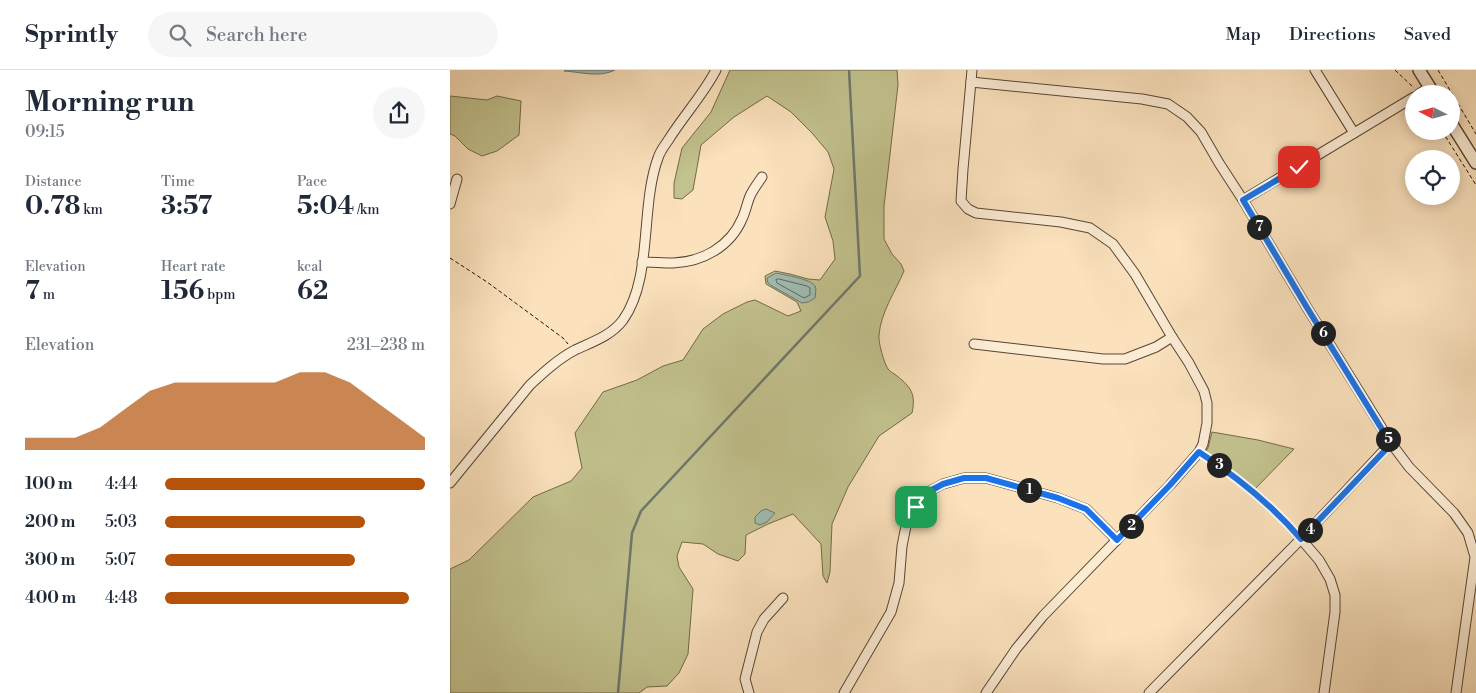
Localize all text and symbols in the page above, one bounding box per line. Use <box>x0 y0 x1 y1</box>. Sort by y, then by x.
search box <box>148 12 498 57</box>
text: Sprintly <box>25 20 118 50</box>
icon: search <box>166 21 194 49</box>
text: Search here <box>206 23 307 47</box>
text: Map <box>1225 23 1261 46</box>
text: Directions <box>1289 23 1376 46</box>
text: Saved <box>1404 23 1451 46</box>
text: Morning run <box>25 85 194 120</box>
north arrow <box>1405 85 1460 140</box>
map controls <box>1405 85 1460 205</box>
button: share <box>373 87 425 139</box>
text: 09:15 <box>25 122 65 142</box>
pin <box>1278 146 1320 188</box>
button: locate <box>1405 150 1460 205</box>
icon: check <box>1285 153 1313 181</box>
text: Distance <box>25 173 82 191</box>
text: Time <box>161 173 195 191</box>
text: Pace <box>297 173 327 191</box>
text: 0.78 <box>25 191 80 222</box>
text: 3:57 <box>161 191 212 222</box>
text: 5:04 <box>297 191 354 222</box>
text: km <box>80 201 103 219</box>
text: /km <box>354 201 379 219</box>
pin: 7 <box>1246 214 1272 240</box>
text: 7 <box>1255 218 1264 236</box>
text: Elevation <box>25 258 86 276</box>
text: Heart rate <box>161 258 226 276</box>
text: kcal <box>297 258 322 276</box>
text: 7 <box>25 276 40 307</box>
text: 156 <box>161 276 204 307</box>
text: 62 <box>297 276 328 307</box>
text: m <box>40 286 55 304</box>
text: bpm <box>204 286 236 304</box>
pin: 6 <box>1310 320 1336 346</box>
text: 6 <box>1319 324 1328 342</box>
text: Elevation <box>25 335 94 355</box>
text: 231–238 m <box>347 335 425 355</box>
pin: 5 <box>1376 426 1400 452</box>
text: 5 <box>1384 430 1393 448</box>
pin: 3 <box>1206 452 1232 478</box>
text: 3 <box>1215 456 1224 474</box>
text: 100 m <box>25 474 73 494</box>
text: 4:44 <box>105 474 138 494</box>
pin: 1 <box>1016 478 1042 502</box>
text: 1 <box>1026 481 1033 499</box>
pin <box>895 486 937 528</box>
icon: arrive <box>902 493 930 521</box>
text: 200 m <box>25 512 75 532</box>
text: 5:03 <box>105 512 137 532</box>
pin: 2 <box>1118 514 1144 538</box>
text: 2 <box>1127 517 1136 535</box>
pin: 4 <box>1298 518 1322 542</box>
text: 4 <box>1306 521 1315 539</box>
text: 300 m <box>25 550 75 570</box>
text: 5:07 <box>105 550 136 570</box>
text: 400 m <box>25 588 76 608</box>
text: 4:48 <box>105 588 137 608</box>

